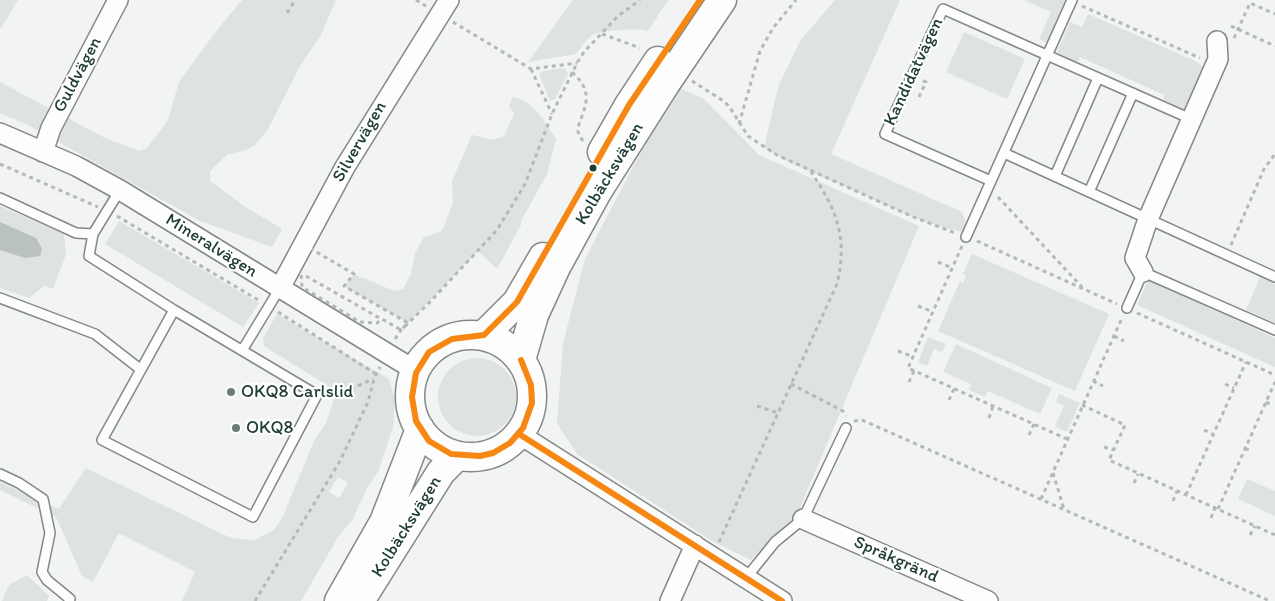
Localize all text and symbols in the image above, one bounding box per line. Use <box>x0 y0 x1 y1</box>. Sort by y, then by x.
street label: Kandidatvägen <box>880 14 948 130</box>
street label: Guldvägen <box>49 34 107 116</box>
street label: Silvervägen <box>328 98 392 186</box>
street label: Kolbäcksvägen <box>571 119 649 229</box>
unlabelled marker <box>588 163 598 173</box>
street label: Mineralvägen <box>161 209 261 283</box>
place label: OKQ8 Carlslid <box>241 381 353 403</box>
marker: OKQ8 Carlslid <box>225 386 237 398</box>
place label: OKQ8 <box>246 417 293 439</box>
marker: OKQ8 <box>230 422 242 434</box>
street label: Kolbäcksvägen <box>367 472 447 582</box>
street label: Språkgränd <box>850 532 942 588</box>

